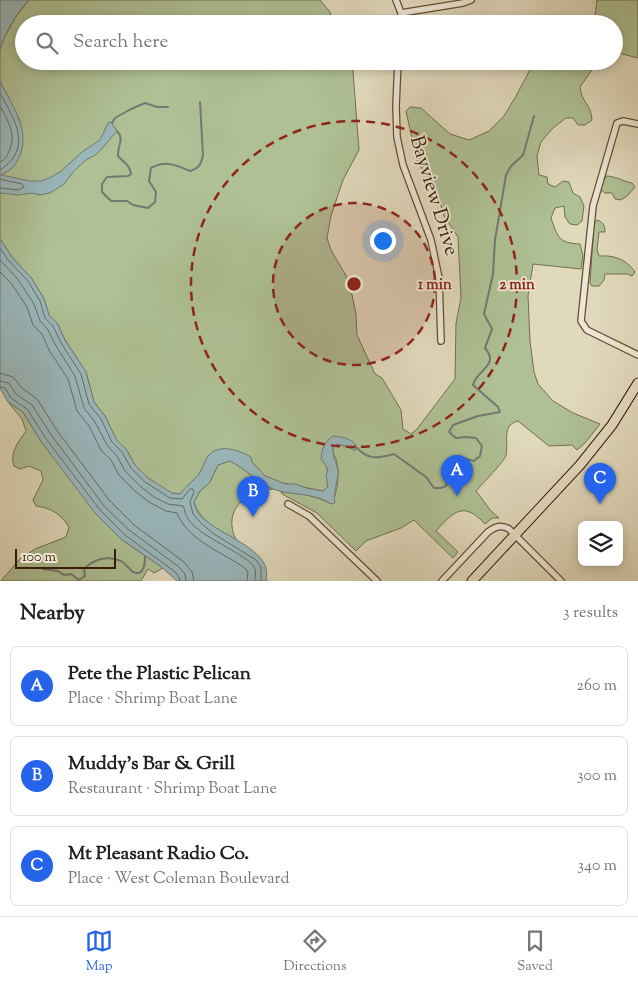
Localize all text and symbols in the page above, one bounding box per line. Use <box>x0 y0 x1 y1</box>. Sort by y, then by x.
search box <box>15 15 623 70</box>
icon: search <box>33 29 61 57</box>
text: Search here <box>73 29 168 56</box>
street label: Bayview Drive <box>401 133 465 259</box>
your location <box>370 228 396 254</box>
centre of rings <box>345 275 363 293</box>
text: 1 min <box>418 275 452 296</box>
text: 2 min <box>499 275 535 296</box>
pin: A <box>441 455 473 496</box>
pin: C <box>584 463 616 504</box>
pin: B <box>237 476 269 517</box>
map controls <box>578 521 623 566</box>
button: layers <box>578 521 623 566</box>
scale bar <box>15 546 116 569</box>
text: 100 m <box>22 548 56 568</box>
text: Nearby <box>20 599 85 629</box>
text: 3 results <box>563 602 618 625</box>
text: Pete the Plastic Pelican <box>68 661 251 688</box>
text: A <box>31 675 44 698</box>
text: 260 m <box>576 675 617 698</box>
text: Place · Shrimp Boat Lane <box>68 688 238 711</box>
text: Muddy's Bar & Grill <box>68 751 235 778</box>
text: B <box>32 765 42 788</box>
text: 300 m <box>577 765 617 788</box>
text: Restaurant · Shrimp Boat Lane <box>68 778 277 801</box>
text: Mt Pleasant Radio Co. <box>68 841 249 868</box>
text: C <box>31 855 43 878</box>
text: 340 m <box>578 855 617 878</box>
text: Place · West Coleman Boulevard <box>68 868 290 891</box>
tab: Map <box>85 927 113 977</box>
tab: Directions <box>283 927 347 977</box>
tab: Saved <box>517 927 553 977</box>

